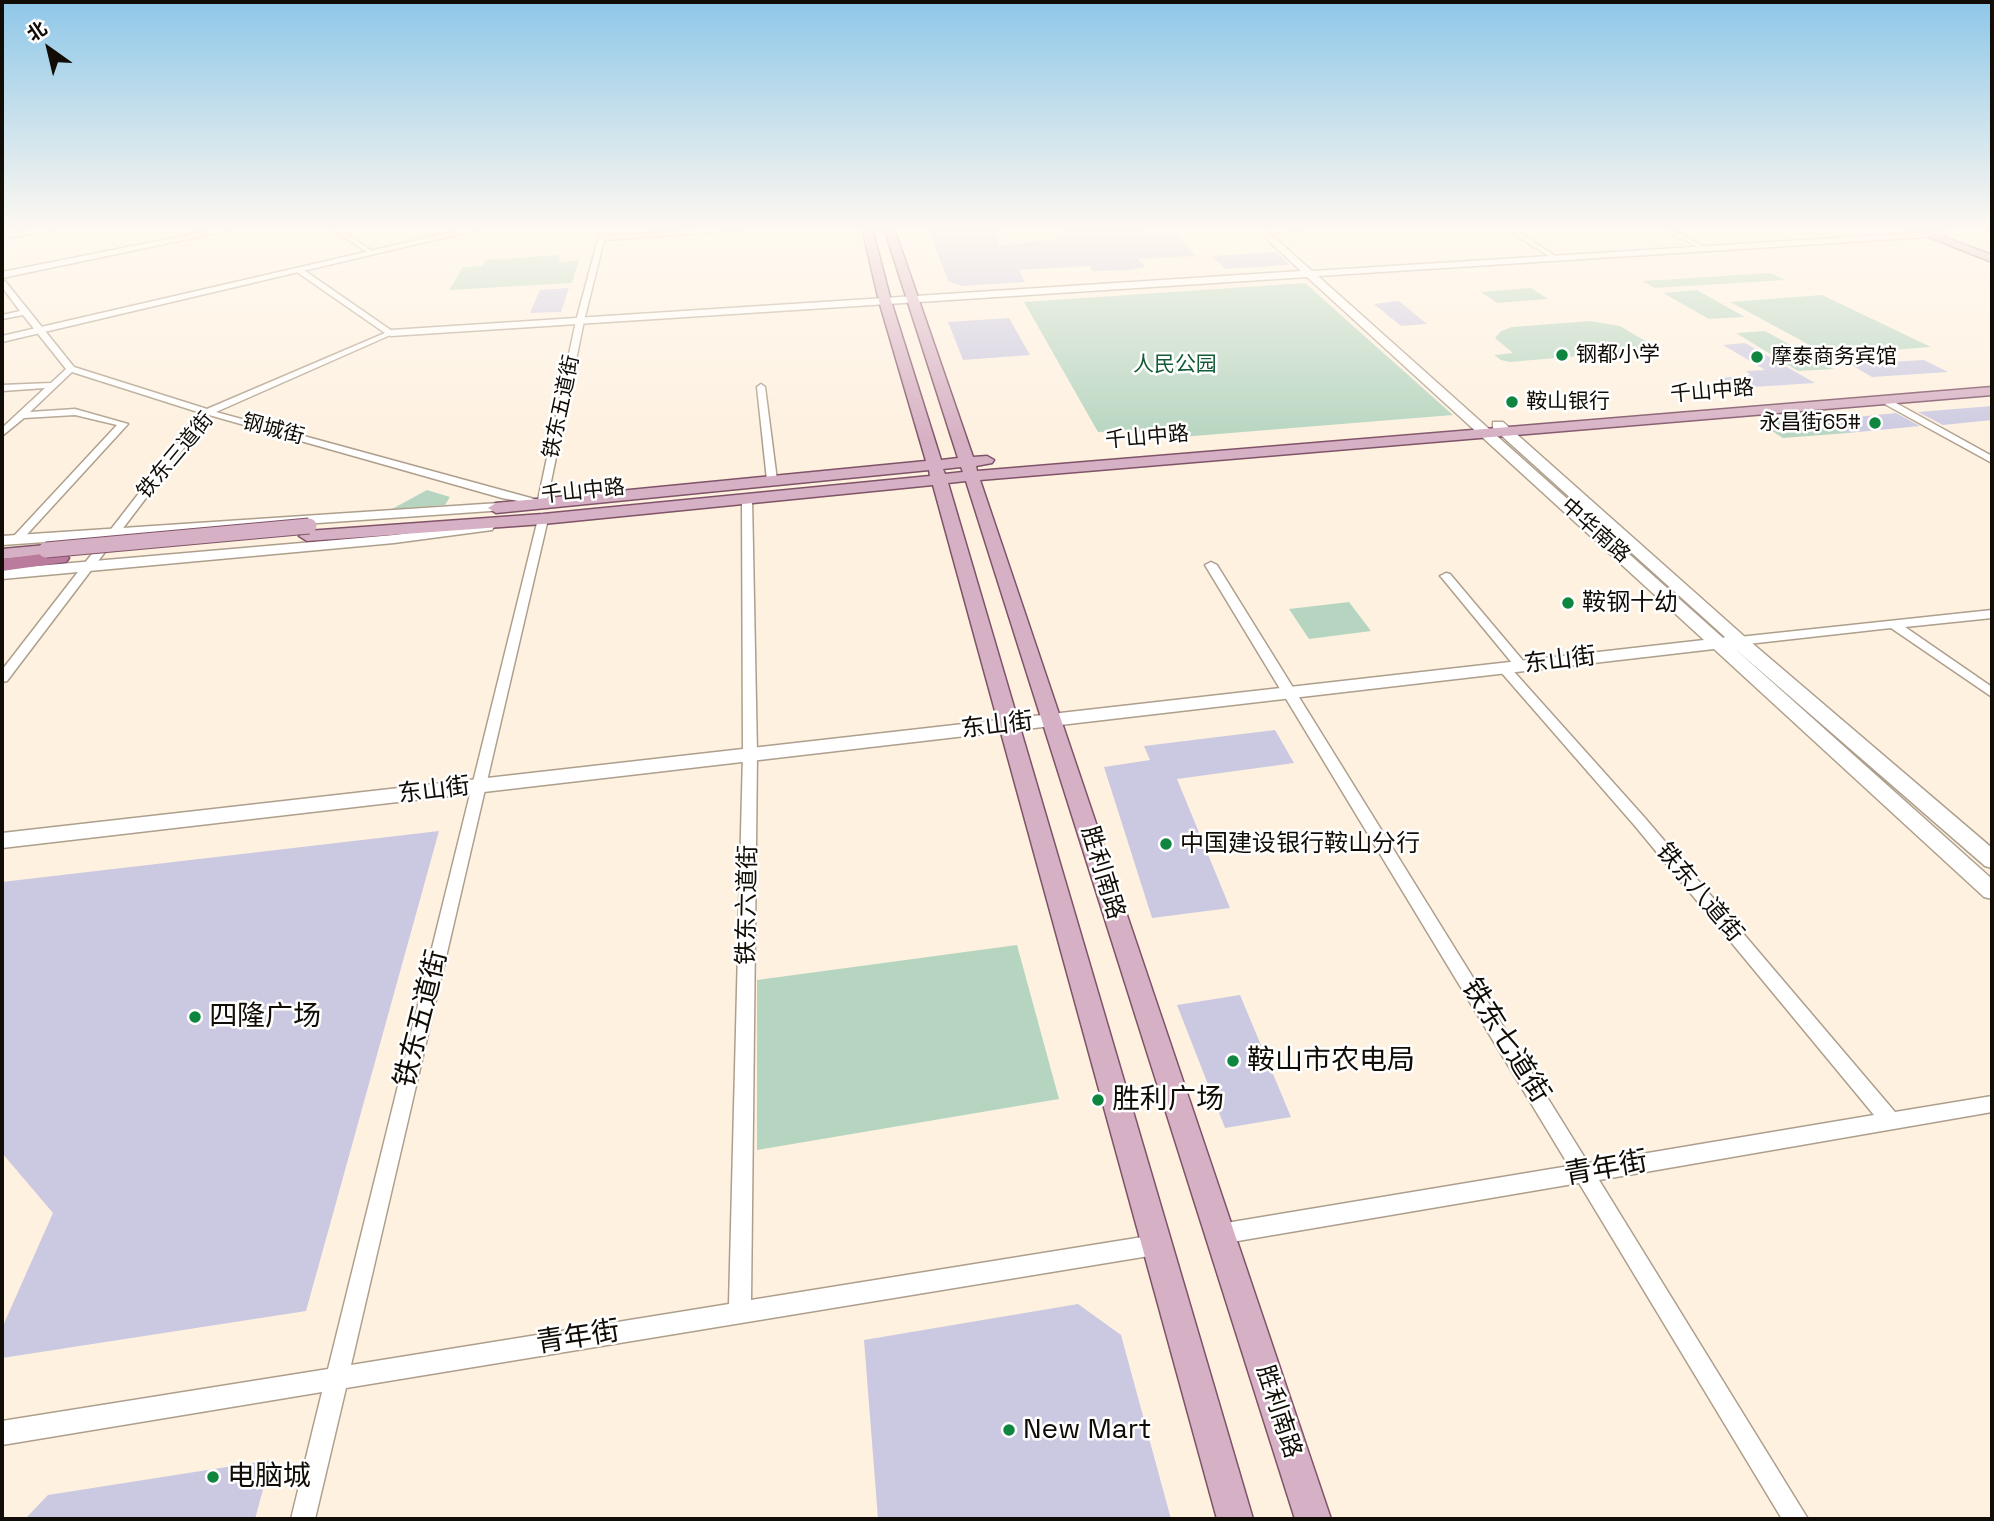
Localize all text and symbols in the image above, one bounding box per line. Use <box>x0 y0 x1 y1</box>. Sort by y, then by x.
north arrow <box>14 14 84 84</box>
text: 北 <box>22 16 52 47</box>
place label: 钢都小学 <box>1576 342 1660 368</box>
place label: 摩泰商务宾馆 <box>1771 344 1897 370</box>
marker: 钢都小学 <box>1554 347 1570 363</box>
marker: 摩泰商务宾馆 <box>1749 349 1765 365</box>
park label: 人民公园 <box>1133 352 1217 378</box>
street label: 铁东五道街 <box>539 353 585 461</box>
street label: 千山中路 <box>1669 376 1755 408</box>
place label: 鞍山银行 <box>1526 389 1610 415</box>
marker: 鞍山银行 <box>1504 394 1520 410</box>
street label: 铁东三道街 <box>133 408 219 504</box>
street label: 钢城街 <box>239 410 307 450</box>
place label: 永昌街65# <box>1759 410 1861 436</box>
marker: 永昌街65# <box>1867 415 1883 431</box>
street label: 千山中路 <box>1104 422 1190 454</box>
street label: 千山中路 <box>540 475 626 509</box>
street label: 中华南路 <box>1555 494 1635 568</box>
place label: 鞍钢十幼 <box>1582 589 1678 617</box>
marker: 鞍钢十幼 <box>1560 595 1576 611</box>
street label: 东山街 <box>1523 642 1597 680</box>
street label: 东山街 <box>960 707 1034 745</box>
street label: 东山街 <box>397 772 471 810</box>
street label: 胜利南路 <box>1074 823 1130 923</box>
place label: 中国建设银行鞍山分行 <box>1180 830 1420 858</box>
marker: 中国建设银行鞍山分行 <box>1158 836 1174 852</box>
street label: 铁东八道街 <box>1649 838 1749 948</box>
street label: 铁东六道街 <box>733 845 763 965</box>
street label: 铁东五道街 <box>389 947 455 1091</box>
street label: 铁东七道街 <box>1454 973 1556 1109</box>
place label: 四隆广场 <box>209 1000 321 1034</box>
marker: 四隆广场 <box>187 1009 203 1025</box>
place label: 鞍山市农电局 <box>1247 1044 1415 1078</box>
marker: 鞍山市农电局 <box>1225 1053 1241 1069</box>
place label: 胜利广场 <box>1112 1083 1224 1117</box>
marker: 胜利广场 <box>1090 1092 1106 1108</box>
street label: 青年街 <box>1562 1145 1650 1193</box>
street label: 青年街 <box>534 1315 622 1361</box>
street label: 胜利南路 <box>1249 1362 1307 1462</box>
place label: New Mart <box>1023 1413 1151 1447</box>
marker: New Mart <box>1001 1422 1017 1438</box>
place label: 电脑城 <box>227 1460 311 1494</box>
marker: 电脑城 <box>205 1469 221 1485</box>

